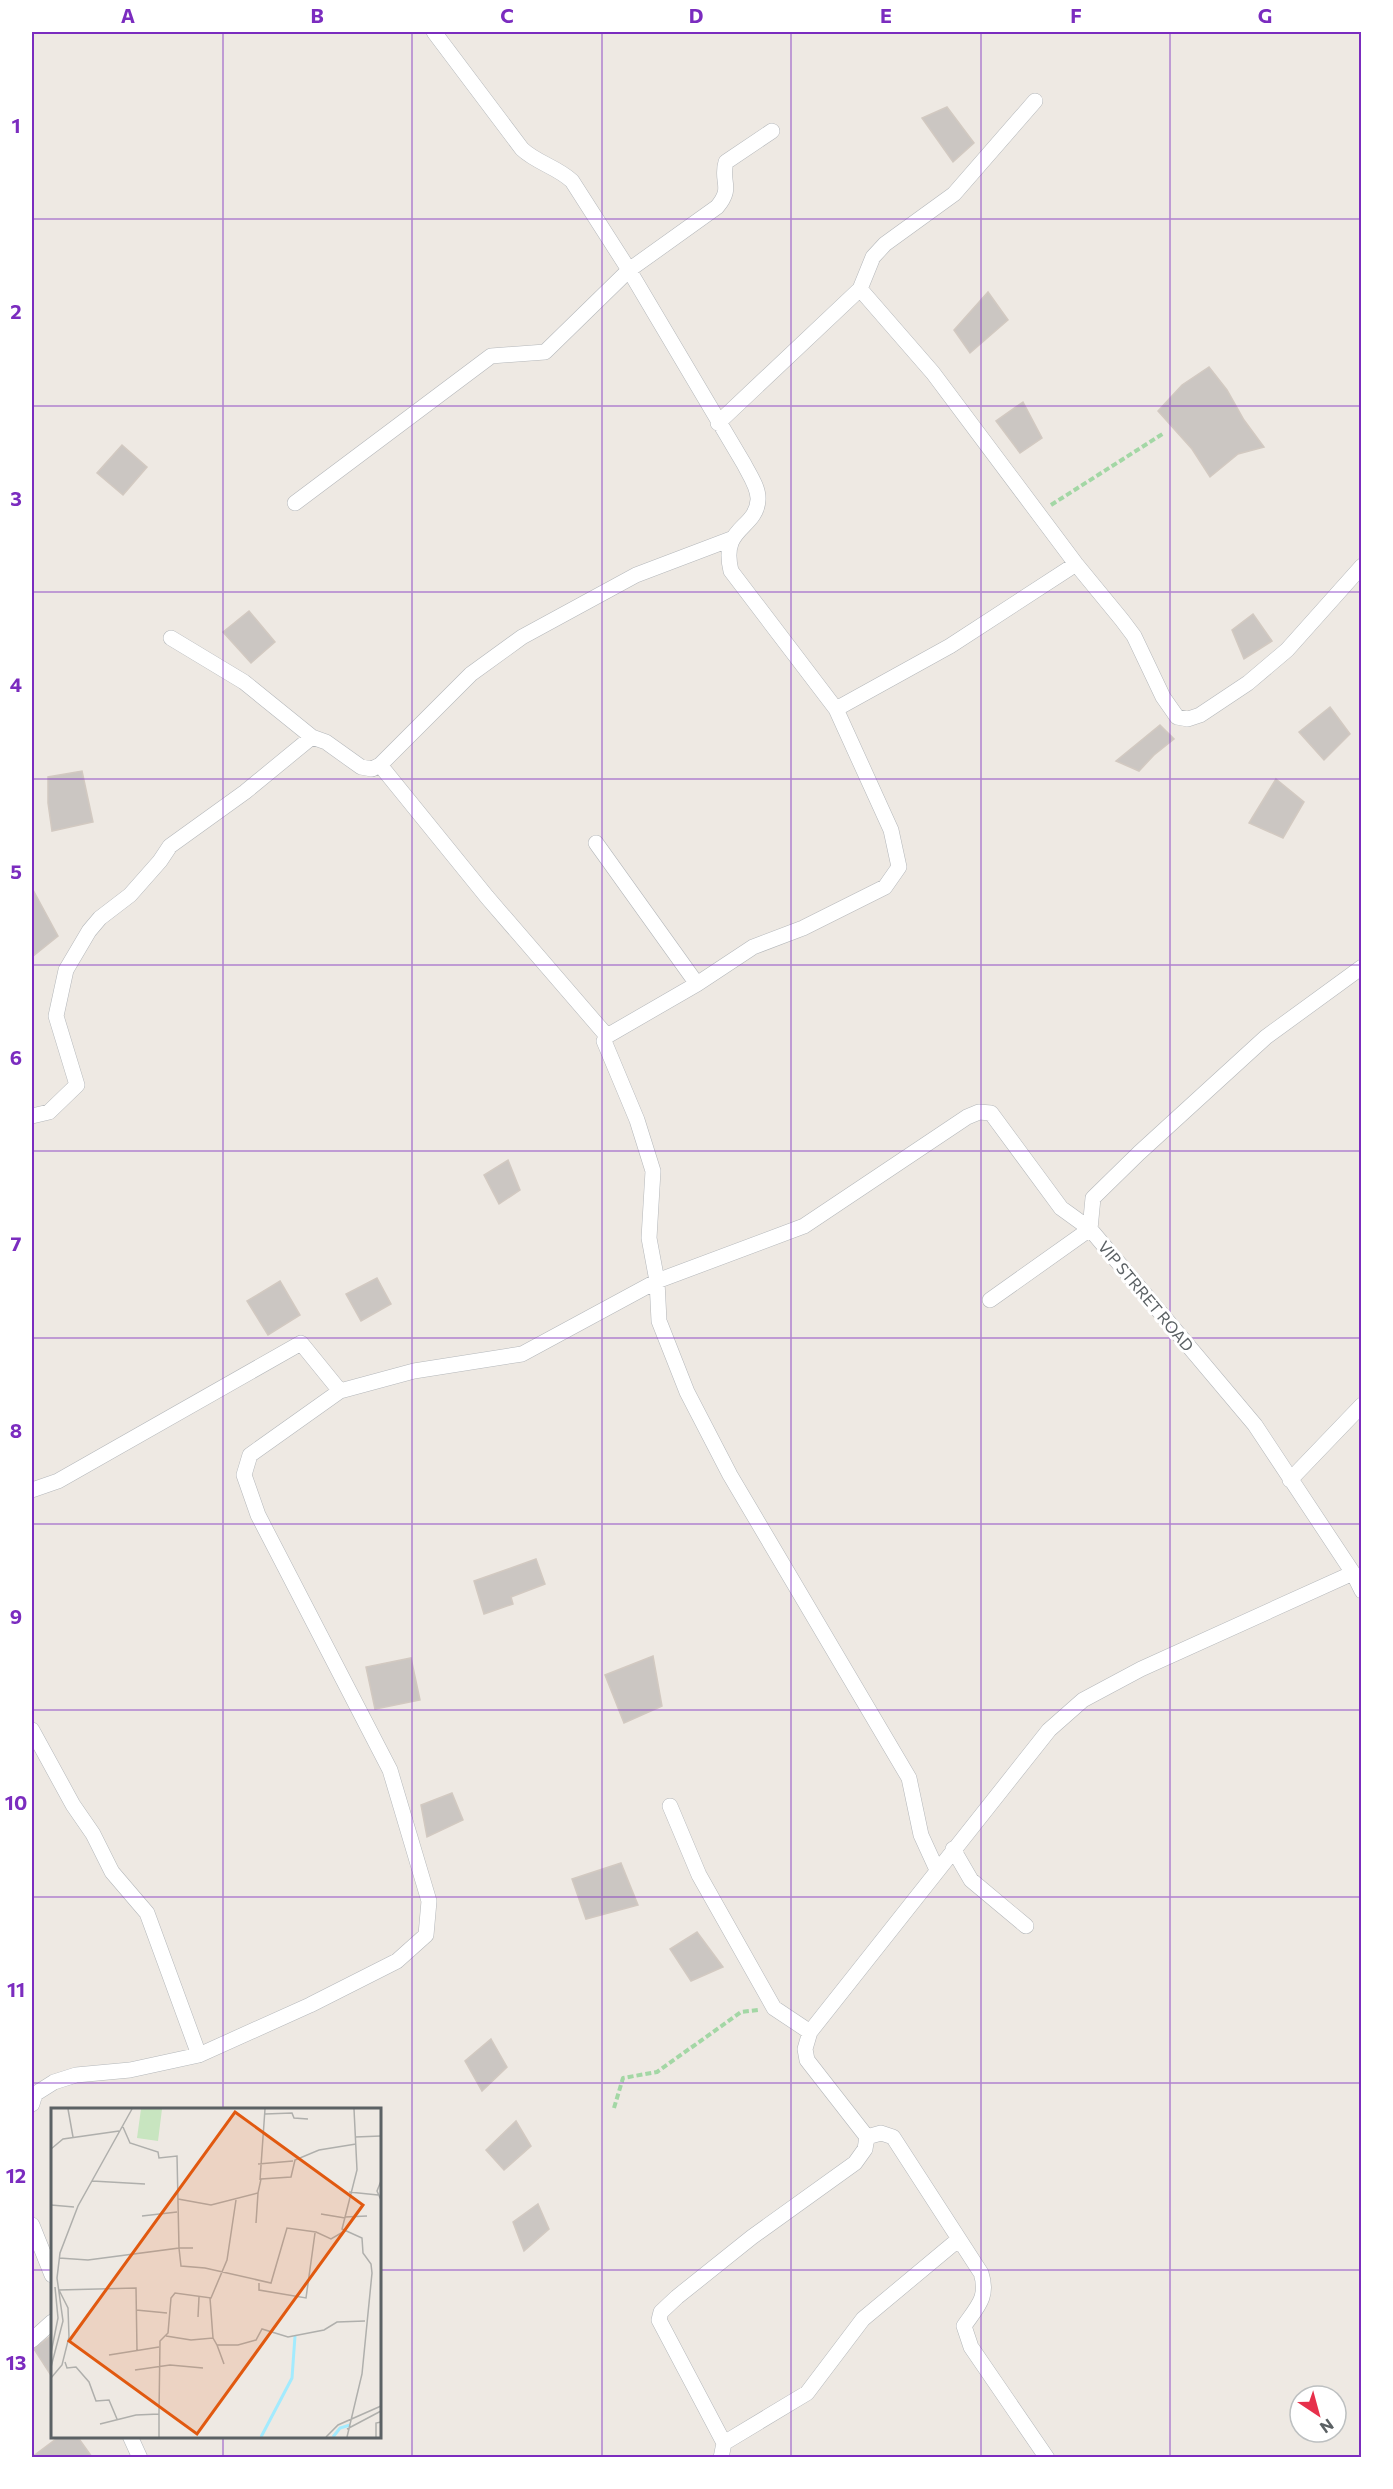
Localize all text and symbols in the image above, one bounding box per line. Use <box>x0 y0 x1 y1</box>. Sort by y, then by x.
text: A <box>121 3 135 27</box>
text: B <box>310 3 324 27</box>
text: C <box>500 3 514 27</box>
text: D <box>689 3 703 27</box>
text: E <box>880 3 892 27</box>
text: F <box>1070 3 1082 27</box>
text: G <box>1258 3 1272 27</box>
text: 1 <box>11 113 21 137</box>
text: 2 <box>10 299 22 323</box>
text: 3 <box>10 486 22 510</box>
text: 4 <box>10 672 22 696</box>
text: 5 <box>10 859 22 883</box>
text: 6 <box>10 1045 22 1069</box>
text: 7 <box>11 1231 22 1255</box>
street label: VIP STRRET ROAD <box>1095 1237 1198 1355</box>
text: 8 <box>10 1418 22 1442</box>
text: 9 <box>10 1604 22 1628</box>
text: 10 <box>5 1790 27 1814</box>
text: 11 <box>7 1977 25 2001</box>
inset map <box>51 2108 381 2438</box>
text: 12 <box>6 2163 26 2187</box>
text: 13 <box>6 2350 26 2374</box>
north arrow <box>1288 2384 1348 2444</box>
text: N <box>1317 2415 1338 2438</box>

